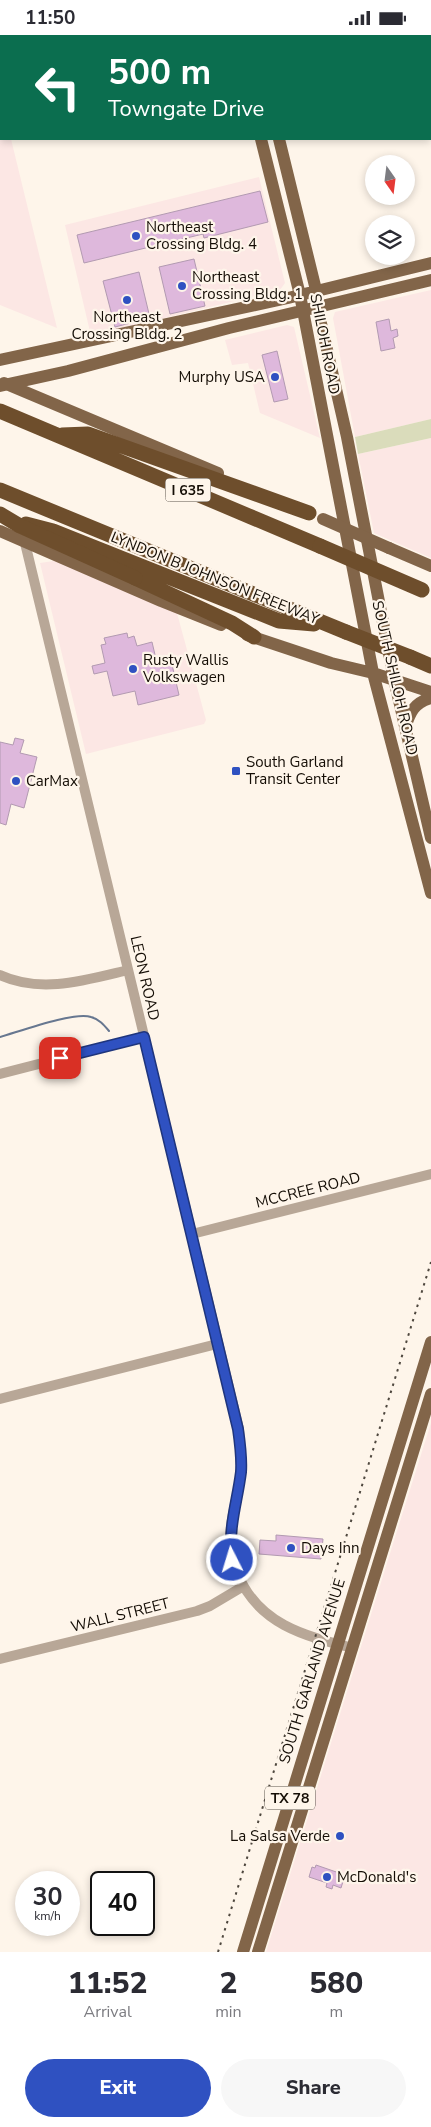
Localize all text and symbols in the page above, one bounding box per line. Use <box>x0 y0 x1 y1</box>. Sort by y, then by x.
text: 11:50 <box>25 5 75 31</box>
text: 500 m <box>108 49 211 96</box>
icon: left <box>25 55 90 120</box>
text: Towngate Drive <box>108 94 264 124</box>
north arrow <box>365 155 415 205</box>
map controls <box>365 155 415 265</box>
button: layers <box>365 215 415 265</box>
place label: Northeast Crossing Bldg. 4 <box>146 217 257 254</box>
marker: Northeast Crossing Bldg. 4 <box>130 230 142 242</box>
place label: Northeast Crossing Bldg. 1 <box>192 267 303 304</box>
marker: Northeast Crossing Bldg. 1 <box>176 280 188 292</box>
street label: SHILOH ROAD <box>305 292 345 396</box>
marker: Northeast Crossing Bldg. 2 <box>121 294 133 306</box>
place label: Northeast Crossing Bldg. 2 <box>71 307 183 344</box>
place label: Murphy USA <box>179 367 265 387</box>
marker: Murphy USA <box>269 371 281 383</box>
road number: I 635 <box>166 479 210 501</box>
street label: LYNDON B JOHNSON FREEWAY <box>108 527 323 629</box>
street label: SOUTH SHILOH ROAD <box>367 599 423 757</box>
place label: Rusty Wallis Volkswagen <box>142 650 229 687</box>
marker: Rusty Wallis Volkswagen <box>127 663 139 675</box>
place label: South Garland Transit Center <box>246 752 343 789</box>
marker: South Garland Transit Center <box>230 765 242 777</box>
place label: CarMax <box>26 771 78 791</box>
marker: CarMax <box>10 775 22 787</box>
street label: LEON ROAD <box>126 934 164 1022</box>
pin <box>39 1037 81 1079</box>
icon: arrive <box>46 1044 74 1072</box>
street label: MCCREE ROAD <box>253 1167 363 1213</box>
position arrow <box>205 1533 257 1585</box>
place label: Days Inn <box>301 1538 360 1558</box>
marker: Days Inn <box>285 1542 297 1554</box>
street label: SOUTH GARLAND AVENUE <box>274 1576 350 1766</box>
street label: WALL STREET <box>68 1593 172 1637</box>
road number: TX 78 <box>265 1787 315 1810</box>
place label: La Salsa Verde <box>230 1826 330 1846</box>
marker: La Salsa Verde <box>334 1830 346 1842</box>
place label: McDonald's <box>337 1867 416 1887</box>
speed limit sign: 40 <box>90 1871 155 1936</box>
marker: McDonald's <box>321 1871 333 1883</box>
text: 30 <box>32 1880 63 1914</box>
text: km/h <box>34 1908 61 1924</box>
text: 11:52 <box>68 1963 147 2004</box>
text: 2 <box>219 1963 237 2004</box>
text: 580 <box>309 1963 363 2004</box>
text: Arrival <box>84 2001 132 2023</box>
text: min <box>215 2001 242 2023</box>
text: m <box>329 2001 343 2023</box>
button: Exit <box>25 2059 211 2117</box>
button: Share <box>221 2059 406 2117</box>

